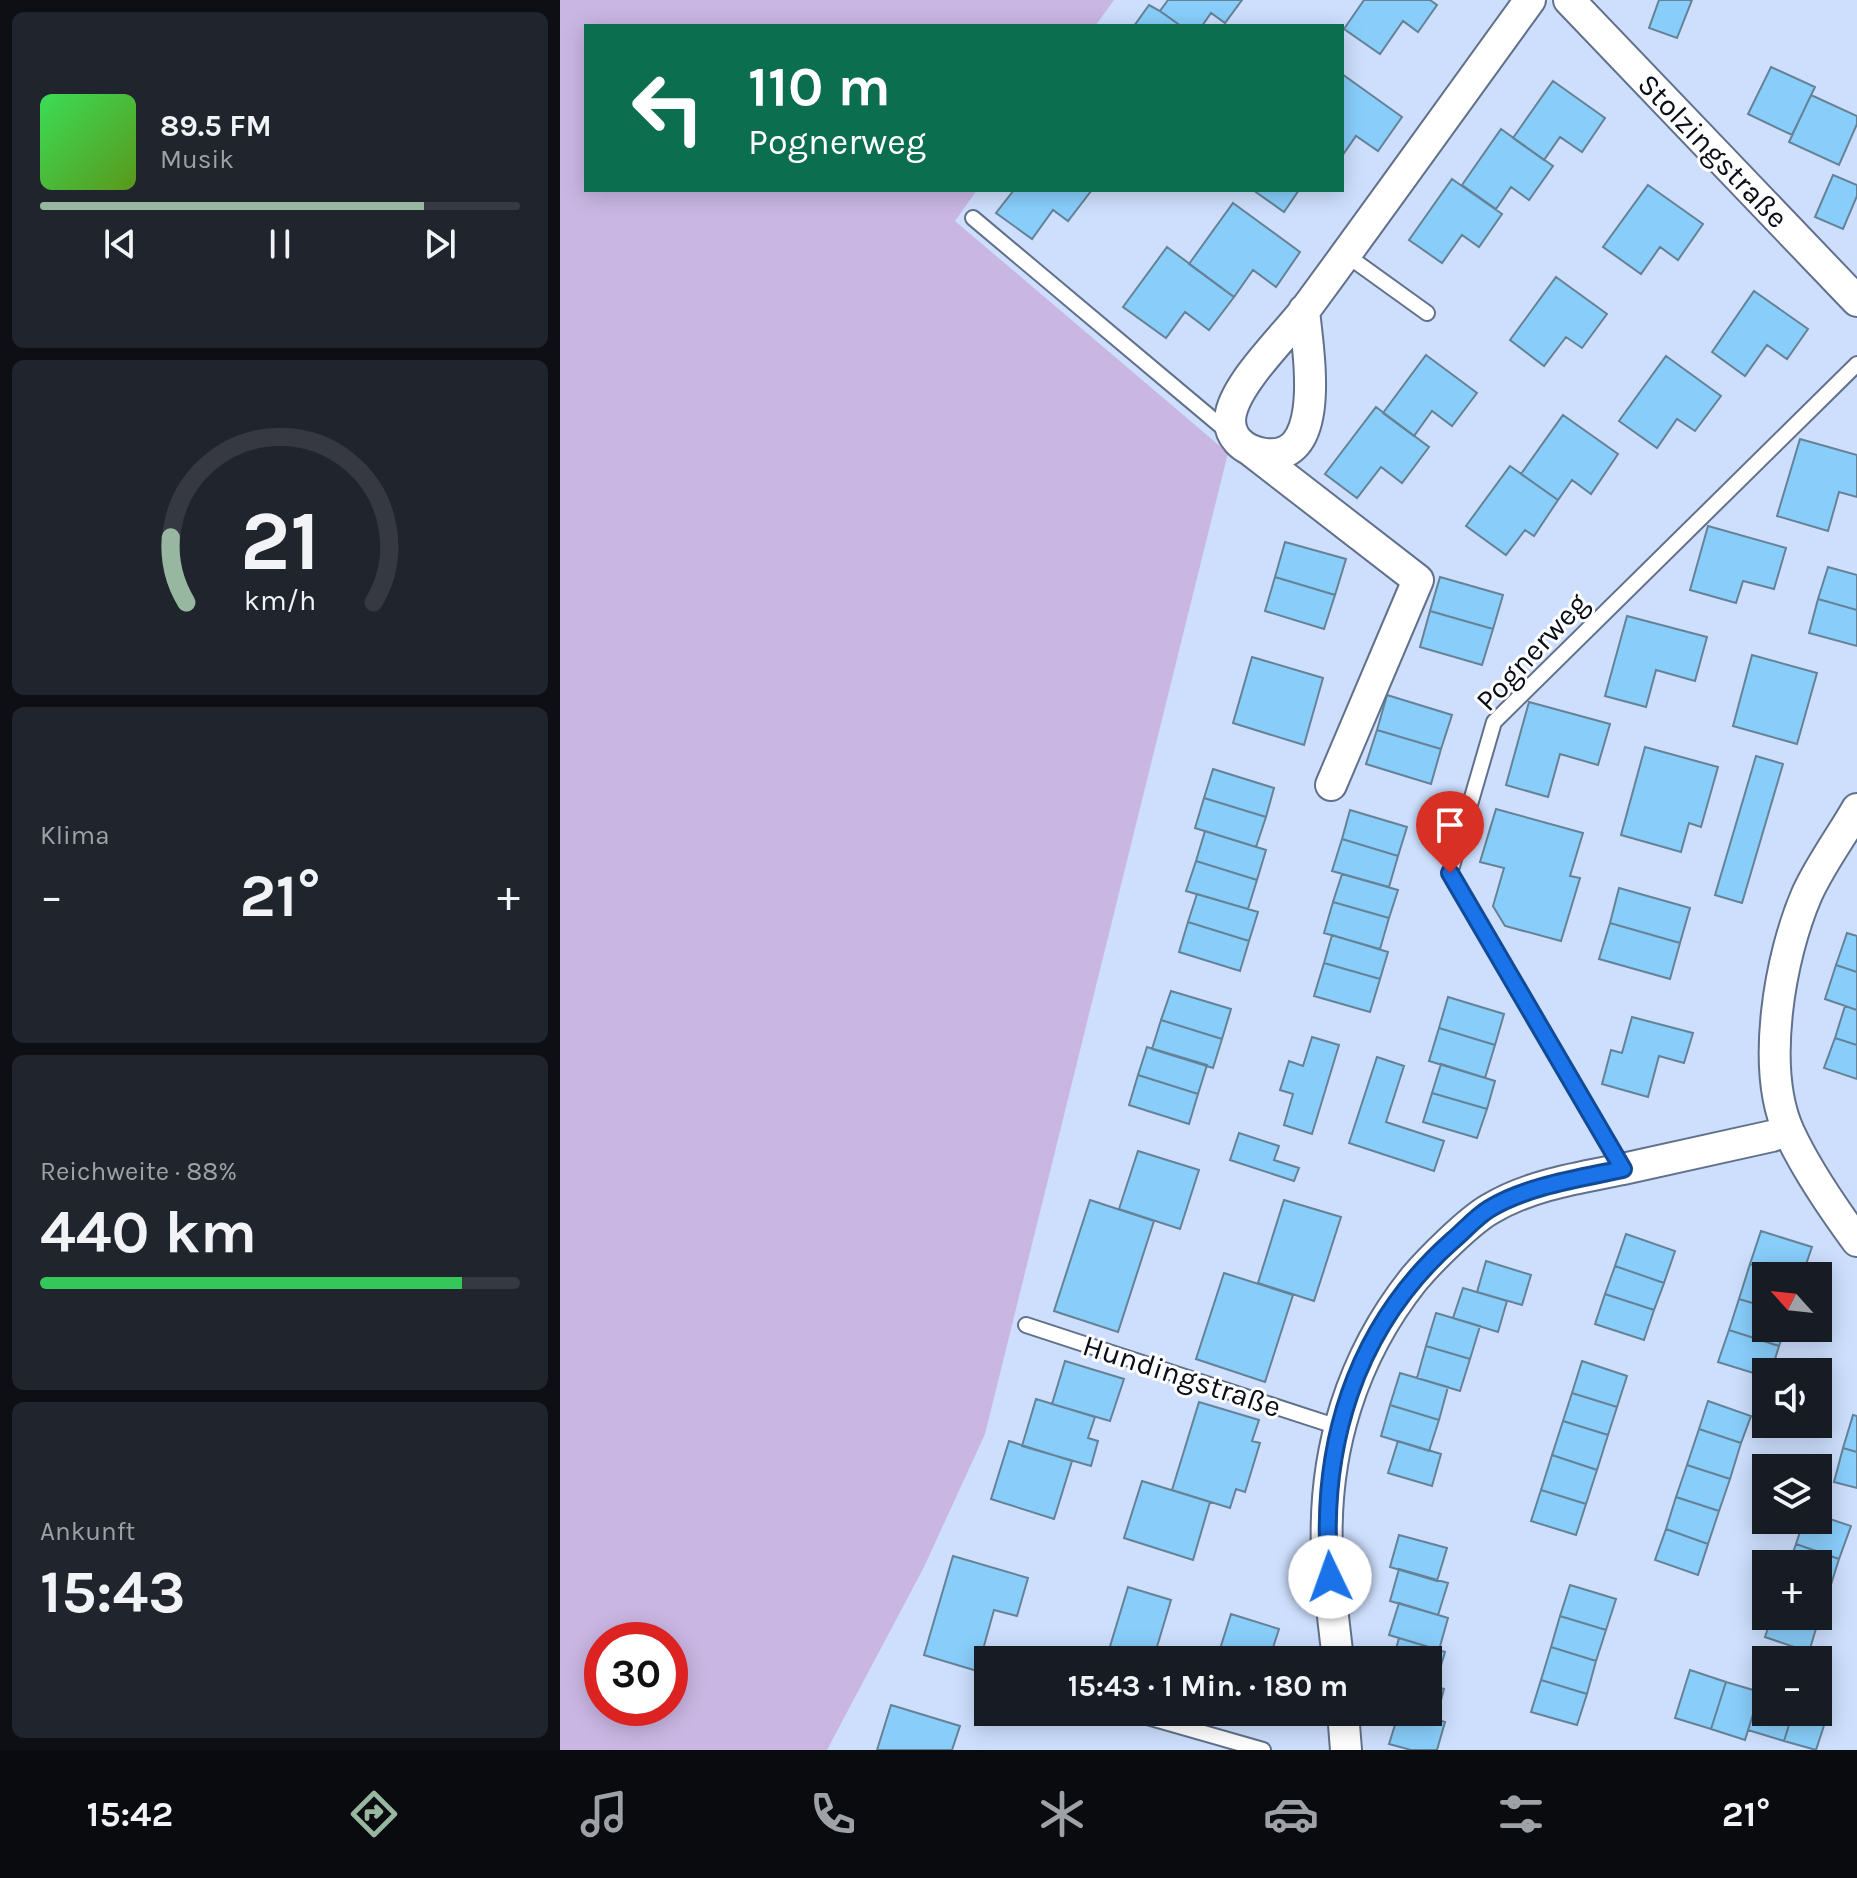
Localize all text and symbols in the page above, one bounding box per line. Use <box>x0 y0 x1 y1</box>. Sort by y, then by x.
text: 110 m <box>748 54 891 119</box>
icon: left <box>616 56 720 160</box>
street label: Stolzingstraße <box>1630 66 1796 236</box>
text: 89.5 FM <box>160 108 272 144</box>
text: Pognerweg <box>748 121 926 163</box>
text: Musik <box>160 144 234 175</box>
icon: previous <box>98 222 142 266</box>
icon: pause <box>258 222 302 266</box>
icon: next <box>418 222 462 266</box>
text: 21 <box>240 493 320 590</box>
text: km/h <box>244 585 316 618</box>
street label: Pognerweg <box>1468 585 1596 719</box>
pin <box>1416 791 1484 873</box>
icon: arrive <box>1428 803 1472 847</box>
text: Klima <box>40 820 109 851</box>
text: 21° <box>240 861 321 931</box>
text: − <box>40 871 63 922</box>
text: + <box>497 871 520 922</box>
text: Reichweite · 88% <box>40 1156 237 1187</box>
text: 440 km <box>40 1197 257 1267</box>
north arrow <box>1752 1262 1832 1342</box>
map controls <box>1752 1262 1832 1726</box>
street label: Hundingstraße <box>1078 1327 1286 1425</box>
button: sound <box>1752 1358 1832 1438</box>
button: layers <box>1752 1454 1832 1534</box>
text: Ankunft <box>40 1516 135 1547</box>
position arrow <box>1288 1535 1372 1619</box>
button: + <box>1752 1550 1832 1630</box>
text: 15:43 <box>40 1557 186 1627</box>
speed limit sign: 30 <box>584 1622 688 1726</box>
button: − <box>1752 1646 1832 1726</box>
text: 15:43 · 1 Min. · 180 m <box>1068 1668 1348 1704</box>
icon: directions <box>346 1786 402 1842</box>
icon: music <box>576 1786 632 1842</box>
icon: phone <box>805 1786 861 1842</box>
icon: climate <box>1034 1786 1090 1842</box>
icon: car <box>1263 1786 1319 1842</box>
icon: filters <box>1493 1786 1549 1842</box>
text: 15:42 <box>87 1793 173 1835</box>
text: 21° <box>1722 1793 1770 1835</box>

